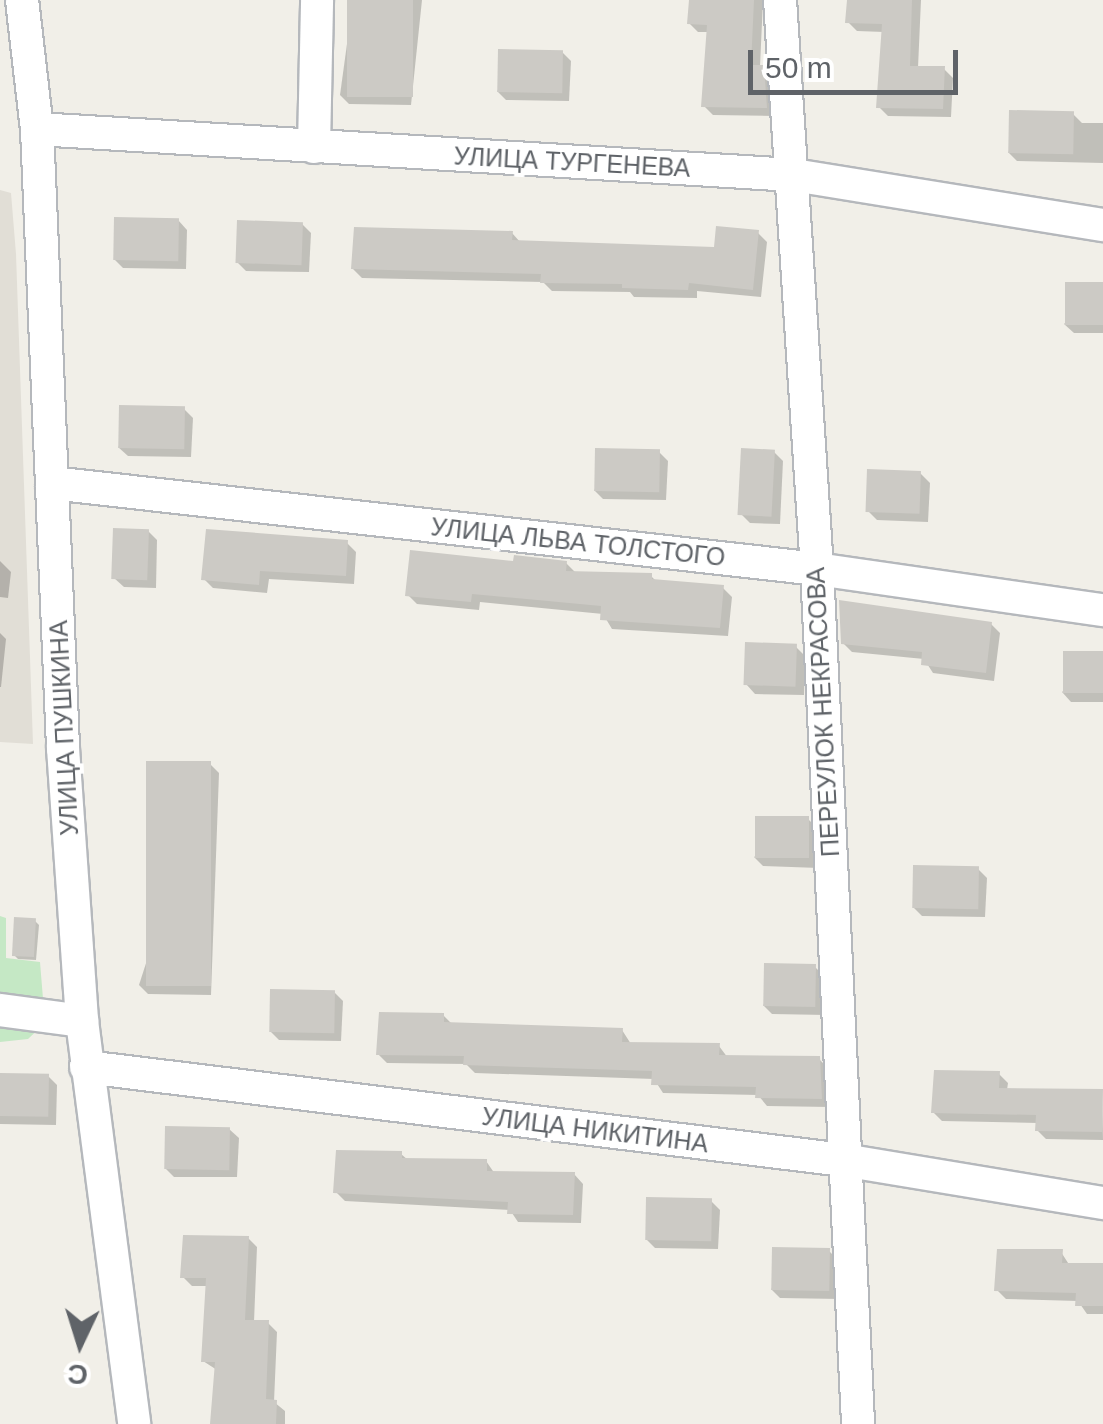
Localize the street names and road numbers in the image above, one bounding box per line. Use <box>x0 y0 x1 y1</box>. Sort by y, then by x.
street label: УЛИЦА ТУРГЕНЕВА <box>453 141 691 183</box>
street label: УЛИЦА ЛЬВА ТОЛСТОГО <box>429 512 727 572</box>
street label: ПЕРЕУЛОК НЕКРАСОВА <box>800 566 846 858</box>
street label: УЛИЦА ПУШКИНА <box>43 620 85 836</box>
street label: УЛИЦА НИКИТИНА <box>480 1101 710 1159</box>

